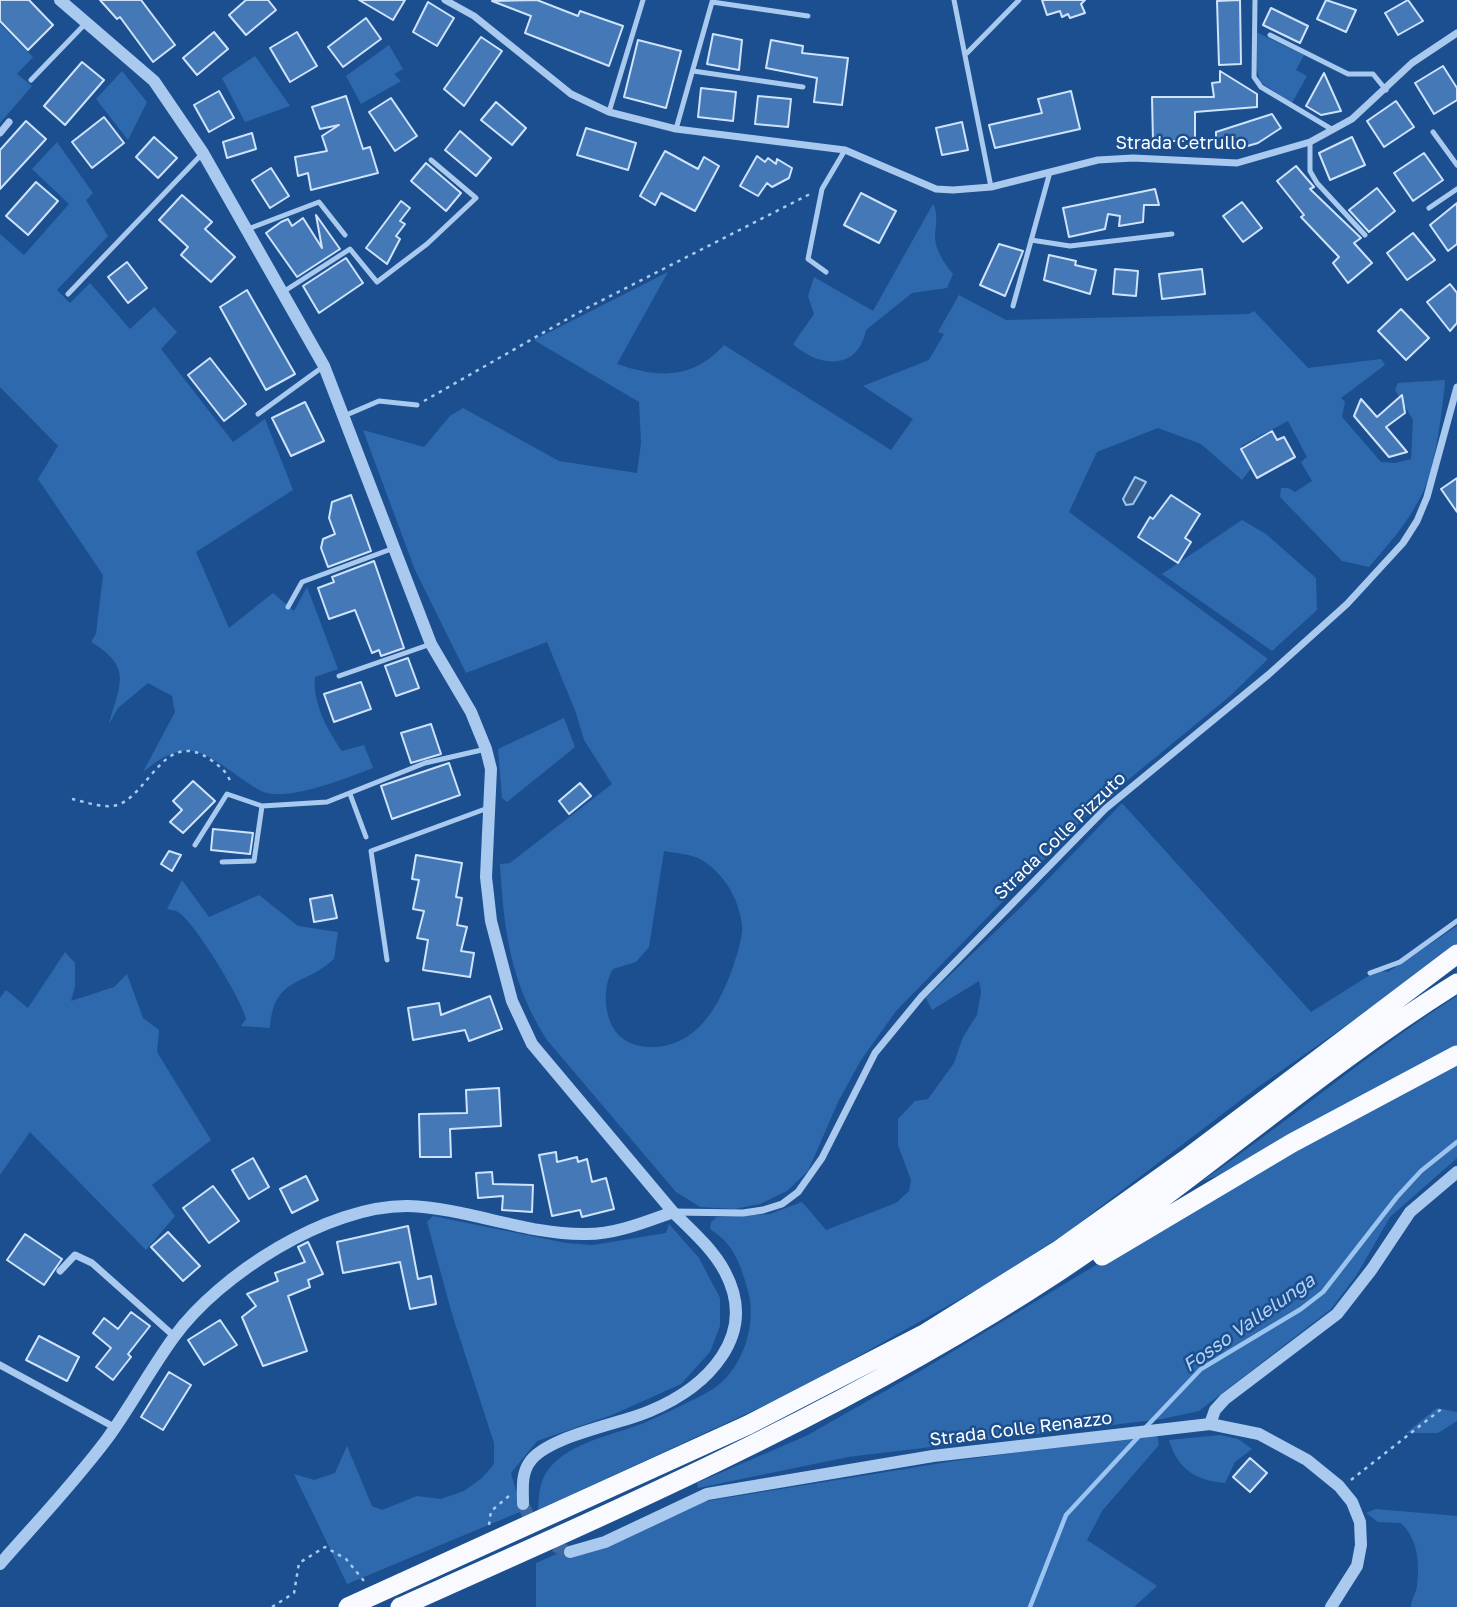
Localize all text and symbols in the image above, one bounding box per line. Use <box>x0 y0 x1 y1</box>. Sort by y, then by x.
street label: Strada Cetrullo <box>1115 132 1247 154</box>
street label: Strada Colle Pizzuto <box>990 768 1130 904</box>
water label: Fosso Vallelunga <box>1179 1269 1319 1377</box>
street label: Strada Colle Renazzo <box>929 1407 1113 1451</box>

